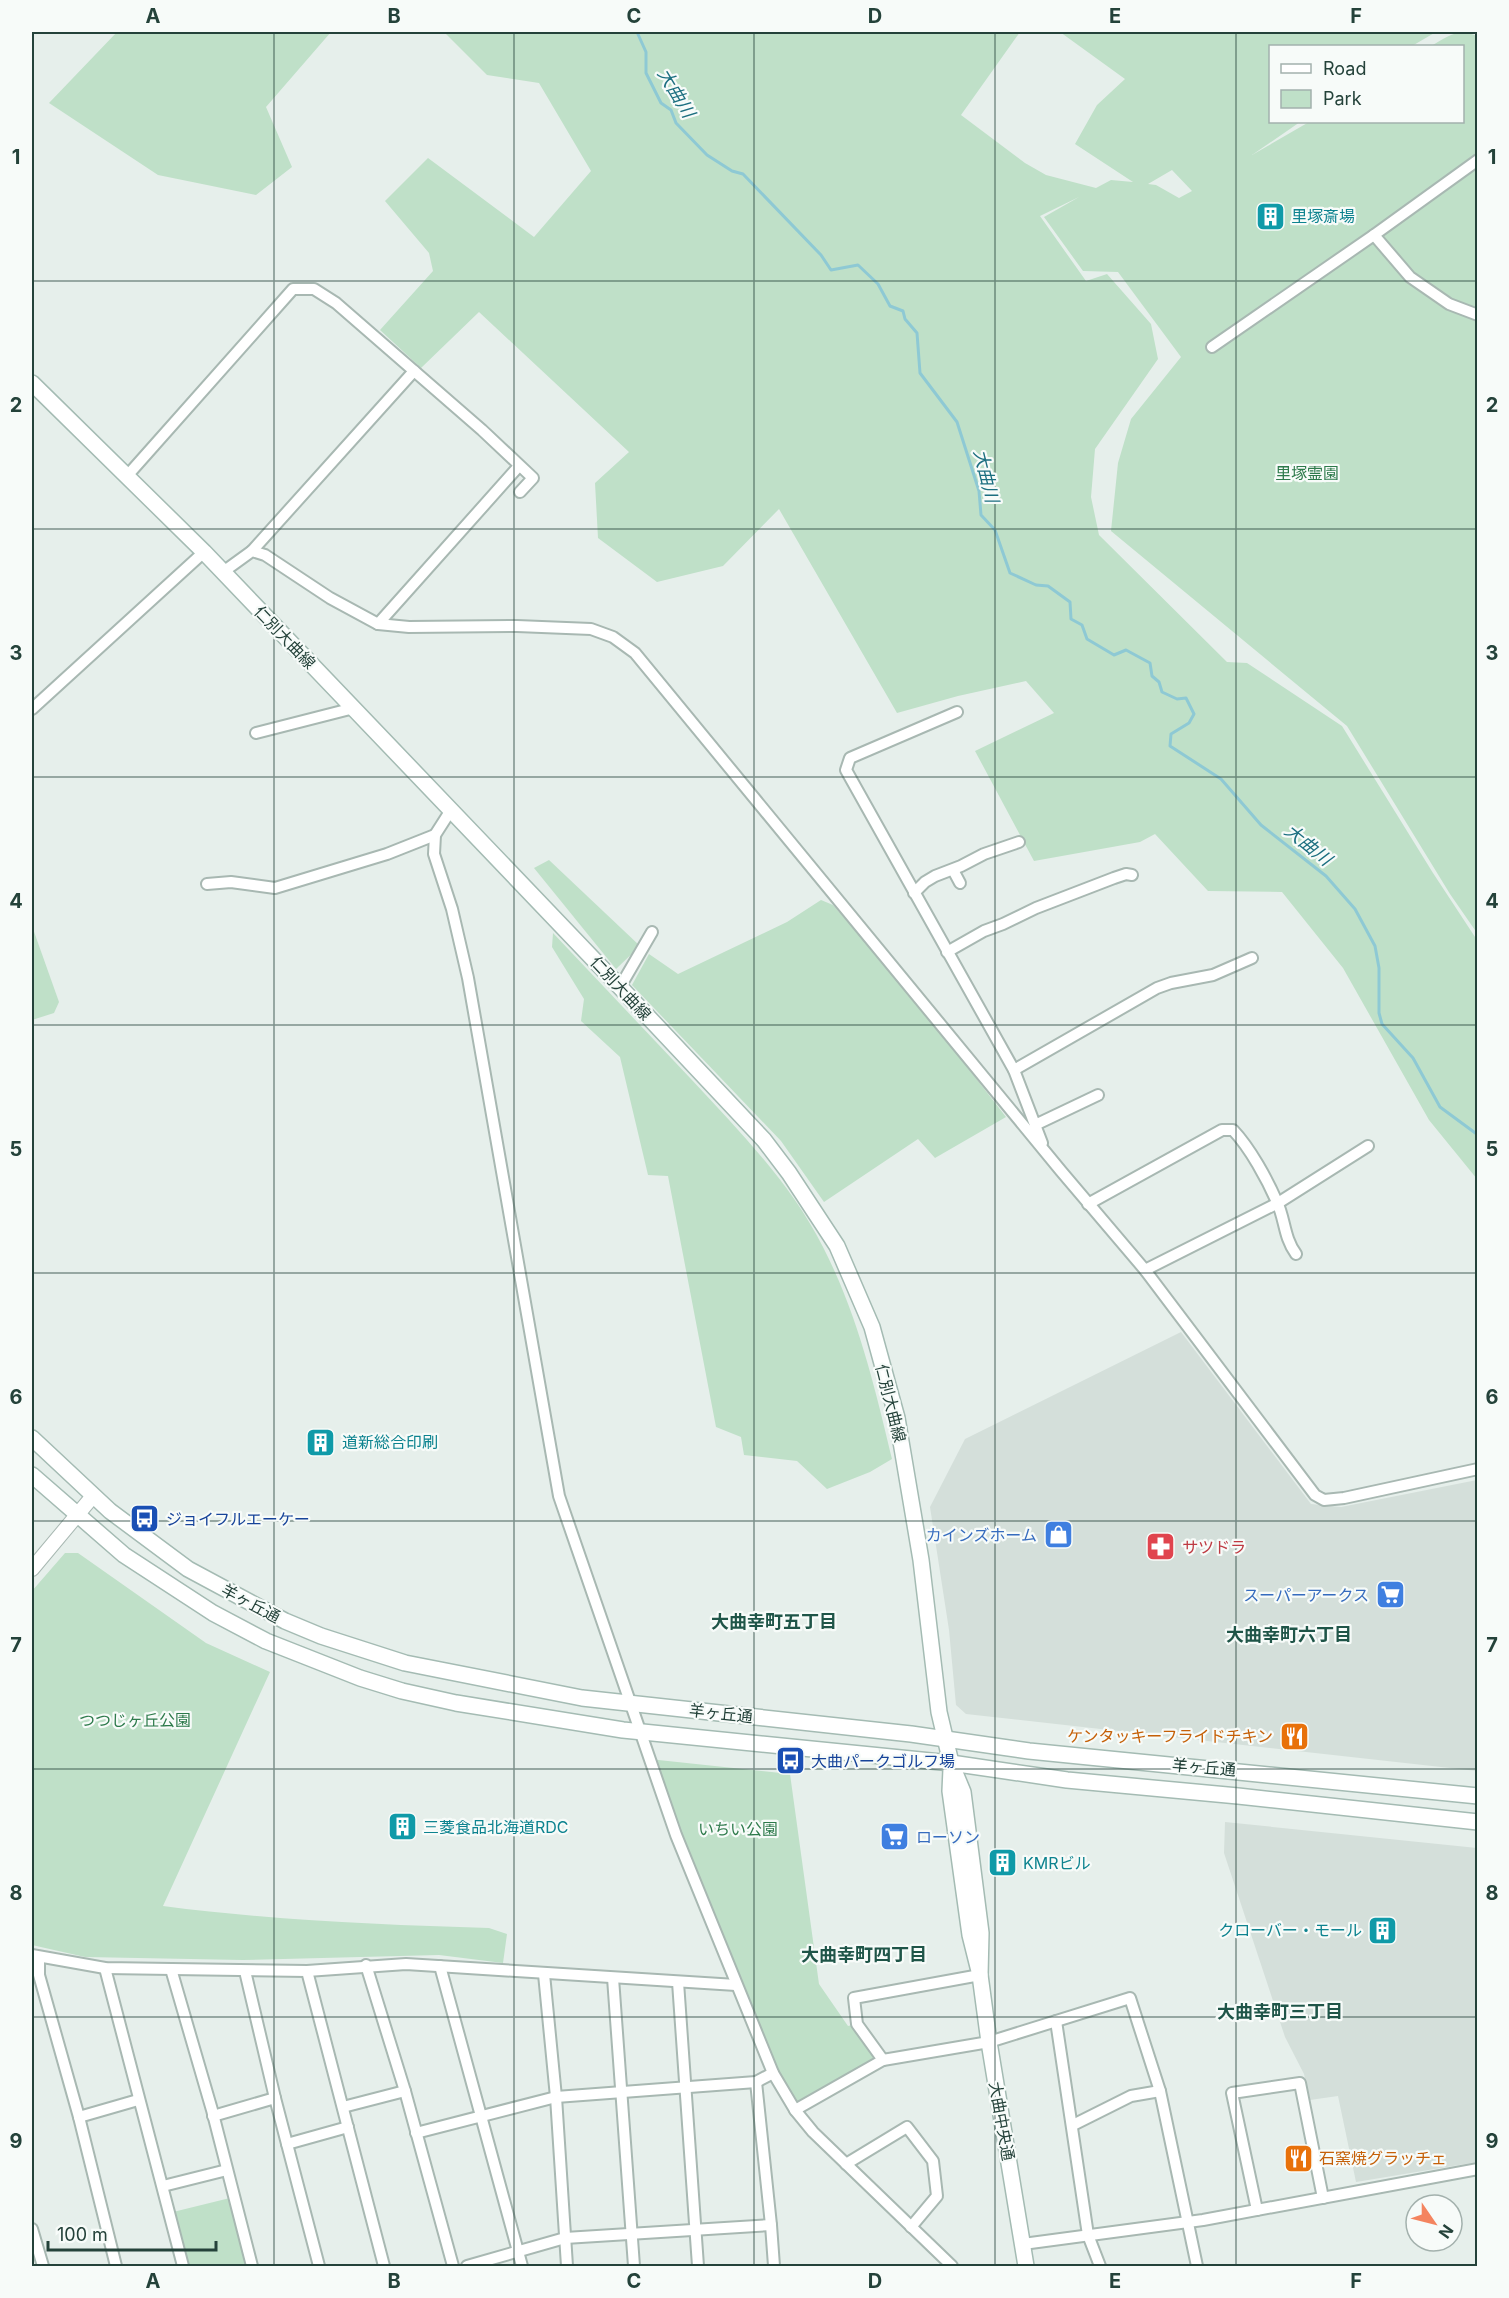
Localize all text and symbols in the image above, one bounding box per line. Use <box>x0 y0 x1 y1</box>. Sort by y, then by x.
text: A <box>146 4 161 28</box>
text: B <box>387 4 401 28</box>
text: C <box>627 4 641 28</box>
text: D <box>868 4 882 28</box>
text: E <box>1109 4 1121 28</box>
text: F <box>1350 4 1362 28</box>
legend <box>1269 45 1464 123</box>
text: Road <box>1323 58 1366 79</box>
water label: 大曲川 <box>654 64 700 123</box>
text: Park <box>1323 88 1362 109</box>
text: 1 <box>12 145 20 169</box>
text: 1 <box>1488 145 1496 169</box>
building icon: 里塚斎場 <box>1254 200 1286 232</box>
place label: 里塚斎場 <box>1291 206 1355 226</box>
text: 2 <box>10 393 22 417</box>
text: 2 <box>1486 393 1498 417</box>
water label: 大曲川 <box>970 447 1004 507</box>
park label: 里塚霊園 <box>1275 463 1339 483</box>
street label: 仁別大曲線 <box>250 601 320 673</box>
text: 3 <box>10 641 22 665</box>
text: 3 <box>1486 641 1498 665</box>
water label: 大曲川 <box>1281 819 1337 871</box>
text: 4 <box>9 889 23 913</box>
text: 4 <box>1485 889 1499 913</box>
street label: 仁別大曲線 <box>586 952 656 1024</box>
text: 5 <box>10 1137 22 1161</box>
text: 5 <box>1486 1137 1498 1161</box>
street label: 仁別大曲線 <box>872 1362 910 1444</box>
text: 6 <box>10 1385 23 1409</box>
text: 6 <box>1486 1385 1499 1409</box>
building icon: 道新総合印刷 <box>305 1426 337 1458</box>
place label: 道新総合印刷 <box>342 1432 438 1452</box>
bus stop icon: ジョイフルエーケー <box>129 1503 161 1535</box>
place label: ジョイフルエーケー <box>166 1509 310 1529</box>
shop icon: カインズホーム <box>1042 1519 1074 1551</box>
place label: カインズホーム <box>926 1525 1037 1545</box>
pharmacy icon: サツドラ <box>1145 1531 1177 1563</box>
place label: サツドラ <box>1182 1537 1246 1557</box>
street label: 羊ヶ丘通 <box>218 1579 284 1627</box>
supermarket icon: スーパーアークス <box>1374 1579 1406 1611</box>
place label: スーパーアークス <box>1243 1585 1369 1605</box>
district label: 大曲幸町五丁目 <box>711 1611 837 1632</box>
district label: 大曲幸町六丁目 <box>1226 1624 1352 1645</box>
text: 7 <box>10 1633 22 1657</box>
text: 7 <box>1486 1633 1498 1657</box>
street label: 羊ヶ丘通 <box>688 1700 754 1726</box>
park label: つつじヶ丘公園 <box>79 1710 191 1730</box>
restaurant icon: ケンタッキーフライドチキン <box>1278 1720 1310 1752</box>
place label: ケンタッキーフライドチキン <box>1067 1726 1273 1746</box>
bus stop icon: 大曲パークゴルフ場 <box>774 1745 806 1777</box>
place label: 大曲パークゴルフ場 <box>811 1751 955 1771</box>
street label: 羊ヶ丘通 <box>1171 1754 1237 1780</box>
building icon: 三菱食品北海道RDC <box>386 1811 418 1843</box>
place label: 三菱食品北海道RDC <box>423 1817 569 1837</box>
park label: いちい公園 <box>698 1819 778 1839</box>
supermarket icon: ローソン <box>879 1821 911 1853</box>
place label: ローソン <box>916 1827 980 1847</box>
building icon: KMRビル <box>986 1847 1018 1879</box>
place label: KMRビル <box>1023 1853 1091 1873</box>
text: 8 <box>9 1881 23 1905</box>
text: 8 <box>1485 1881 1499 1905</box>
building icon: クローバー・モール <box>1367 1914 1399 1946</box>
place label: クローバー・モール <box>1218 1920 1362 1940</box>
district label: 大曲幸町四丁目 <box>801 1944 927 1965</box>
district label: 大曲幸町三丁目 <box>1217 2001 1343 2022</box>
street label: 大曲中央通 <box>985 2080 1019 2162</box>
text: 9 <box>10 2129 23 2153</box>
text: 9 <box>1486 2129 1499 2153</box>
restaurant icon: 石窯焼グラッチェ <box>1282 2142 1314 2174</box>
place label: 石窯焼グラッチェ <box>1319 2148 1447 2168</box>
north arrow <box>1404 2193 1464 2253</box>
scale bar <box>48 2214 216 2252</box>
text: N <box>1435 2221 1458 2242</box>
text: 100 m <box>57 2224 108 2245</box>
text: A <box>146 2269 161 2293</box>
text: B <box>387 2269 401 2293</box>
text: C <box>627 2269 641 2293</box>
text: D <box>868 2269 882 2293</box>
text: E <box>1109 2269 1121 2293</box>
text: F <box>1350 2269 1362 2293</box>

